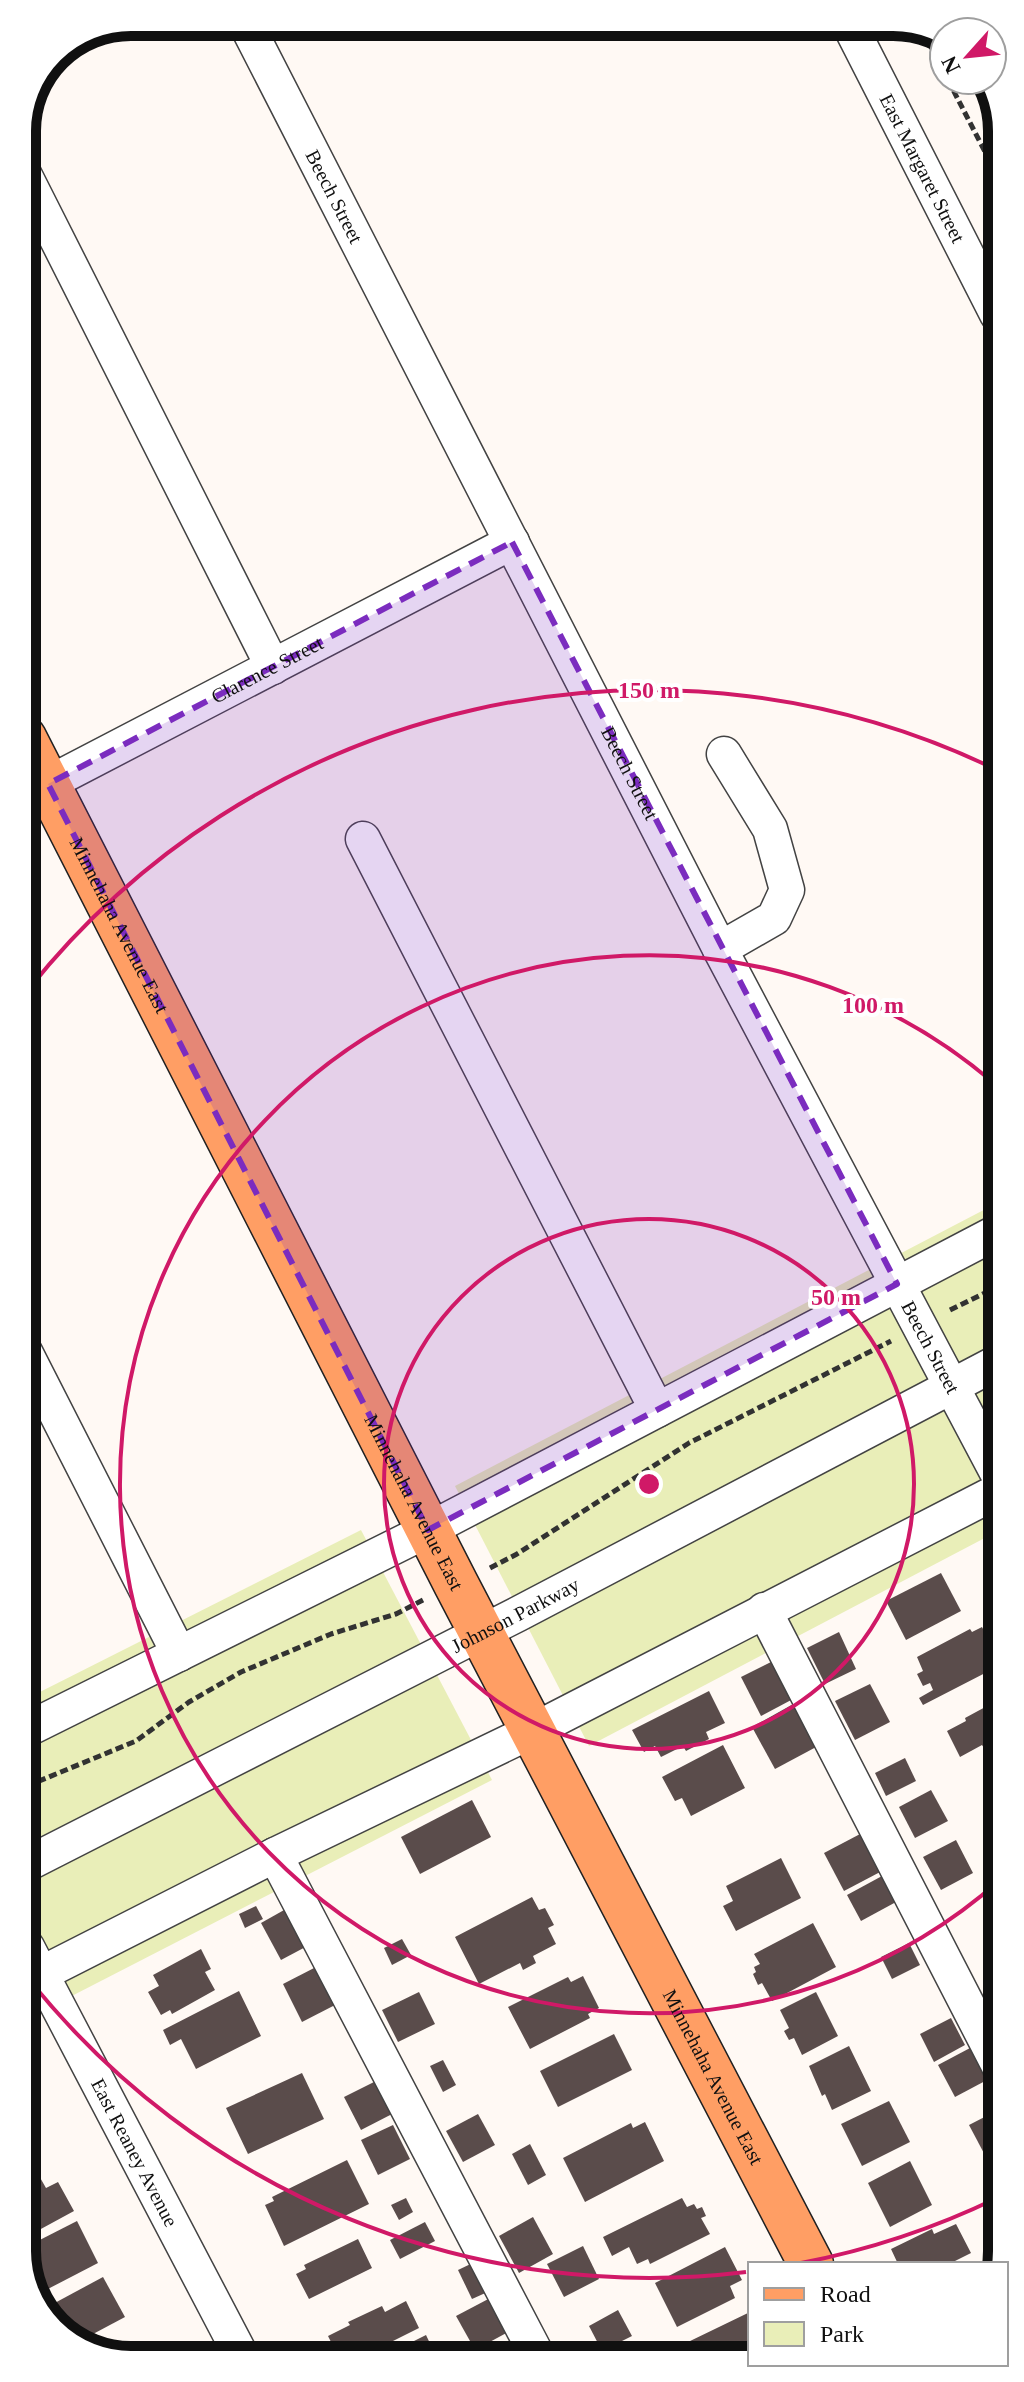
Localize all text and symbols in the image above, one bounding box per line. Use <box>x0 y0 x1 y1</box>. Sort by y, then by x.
north arrow <box>928 16 1008 96</box>
text: N <box>936 52 965 78</box>
street label: East Margaret Street <box>875 90 970 247</box>
street label: Beech Street <box>301 146 368 247</box>
street label: Clarence Street <box>207 631 327 708</box>
text: 150 m <box>618 677 680 703</box>
street label: Beech Street <box>597 723 663 824</box>
street label: Minnehaha Avenue East <box>66 834 174 1017</box>
text: 100 m <box>842 992 904 1018</box>
text: 50 m <box>811 1284 861 1310</box>
street label: Beech Street <box>897 1297 964 1398</box>
street label: Minnehaha Avenue East <box>360 1411 468 1594</box>
centre of rings <box>635 1470 663 1498</box>
street label: Johnson Parkway <box>448 1573 583 1657</box>
street label: Minnehaha Avenue East <box>659 1986 768 2168</box>
street label: East Reaney Avenue <box>87 2075 183 2230</box>
legend <box>748 2262 1008 2366</box>
text: Road <box>820 2281 871 2307</box>
text: Park <box>820 2321 864 2347</box>

